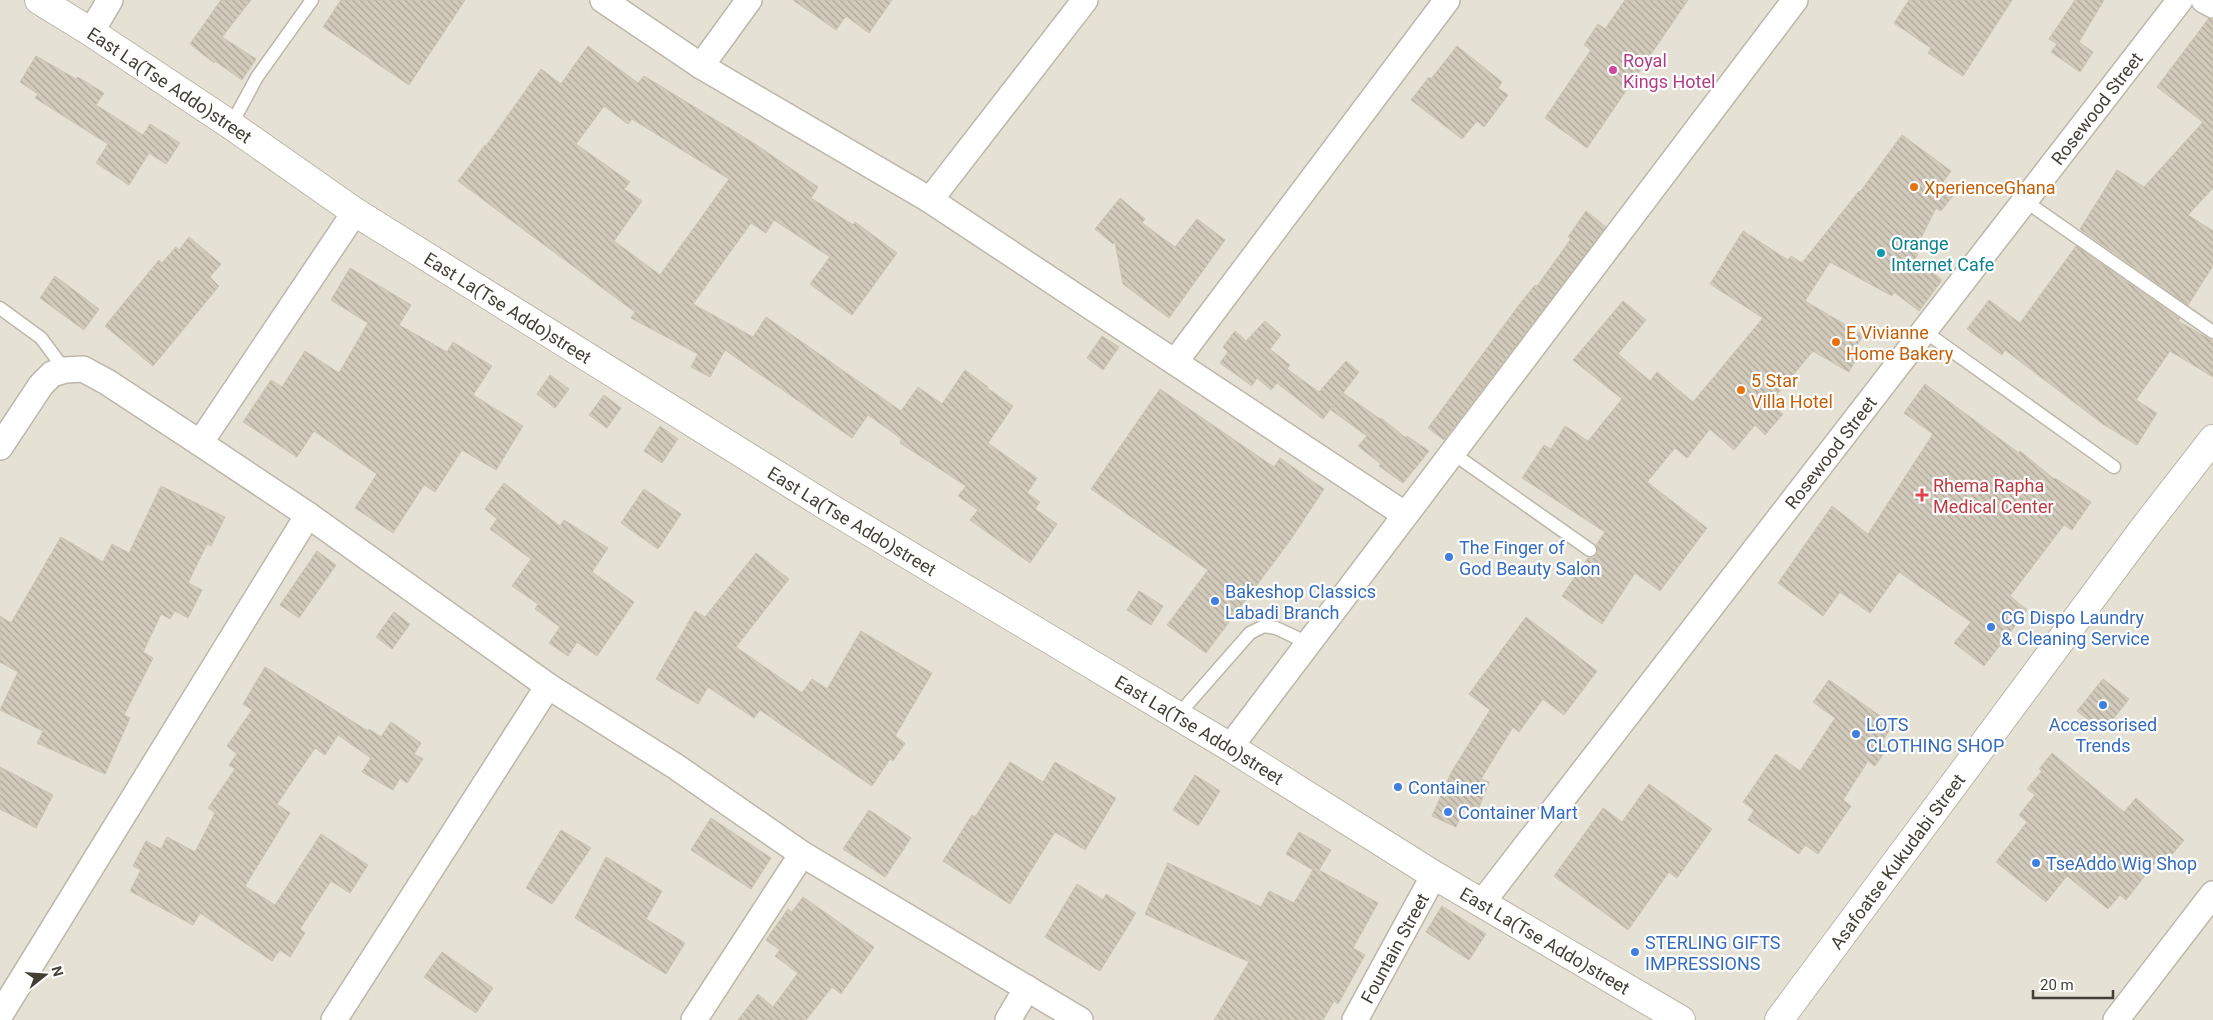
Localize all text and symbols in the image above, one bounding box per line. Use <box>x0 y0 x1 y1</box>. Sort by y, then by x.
street label: East La(Tse Addo)street <box>84 22 256 147</box>
street label: Rosewood Street <box>2046 48 2146 169</box>
place label: Royal Kings Hotel <box>1623 50 1715 92</box>
marker: Royal Kings Hotel <box>1607 64 1619 76</box>
place label: XperienceGhana <box>1924 177 2056 198</box>
marker: XperienceGhana <box>1908 181 1920 193</box>
place label: Orange Internet Cafe <box>1891 233 1994 275</box>
street label: East La(Tse Addo)street <box>421 247 596 367</box>
marker: Orange Internet Cafe <box>1875 247 1887 259</box>
place label: E Vivianne Home Bakery <box>1846 322 1954 364</box>
marker: E Vivianne Home Bakery <box>1830 336 1842 348</box>
place label: 5 Star Villa Hotel <box>1751 370 1833 412</box>
marker: 5 Star Villa Hotel <box>1735 384 1747 396</box>
street label: Rosewood Street <box>1780 392 1880 513</box>
street label: East La(Tse Addo)street <box>764 462 940 580</box>
place label: Rhema Rapha Medical Center <box>1933 475 2054 517</box>
marker: Rhema Rapha Medical Center <box>1915 488 1929 502</box>
place label: The Finger of God Beauty Salon <box>1459 537 1601 579</box>
marker: The Finger of God Beauty Salon <box>1443 551 1455 563</box>
place label: Bakeshop Classics Labadi Branch <box>1225 581 1376 623</box>
marker: Bakeshop Classics Labadi Branch <box>1209 595 1221 607</box>
place label: CG Dispo Laundry & Cleaning Service <box>2001 607 2149 649</box>
marker: CG Dispo Laundry & Cleaning Service <box>1985 621 1997 633</box>
street label: East La(Tse Addo)street <box>1111 670 1288 789</box>
marker: Accessorised Trends <box>2097 699 2109 711</box>
place label: LOTS CLOTHING SHOP <box>1866 714 2004 756</box>
place label: Accessorised Trends <box>2049 714 2157 756</box>
marker: LOTS CLOTHING SHOP <box>1850 728 1862 740</box>
street label: Asafoatse Kukudabi Street <box>1825 769 1969 953</box>
place label: Container <box>1408 777 1486 798</box>
marker: Container <box>1392 781 1404 793</box>
place label: Container Mart <box>1458 802 1578 823</box>
marker: Container Mart <box>1442 806 1454 818</box>
place label: TseAddo Wig Shop <box>2046 853 2197 874</box>
marker: TseAddo Wig Shop <box>2030 857 2042 869</box>
street label: East La(Tse Addo)street <box>1457 882 1634 998</box>
street label: Fountain Street <box>1356 889 1433 1007</box>
place label: STERLING GIFTS IMPRESSIONS <box>1645 932 1781 974</box>
marker: STERLING GIFTS IMPRESSIONS <box>1629 946 1641 958</box>
north arrow <box>20 950 70 1000</box>
text: N <box>48 964 67 978</box>
scale bar <box>2033 968 2113 1000</box>
text: 20 m <box>2040 976 2074 994</box>

